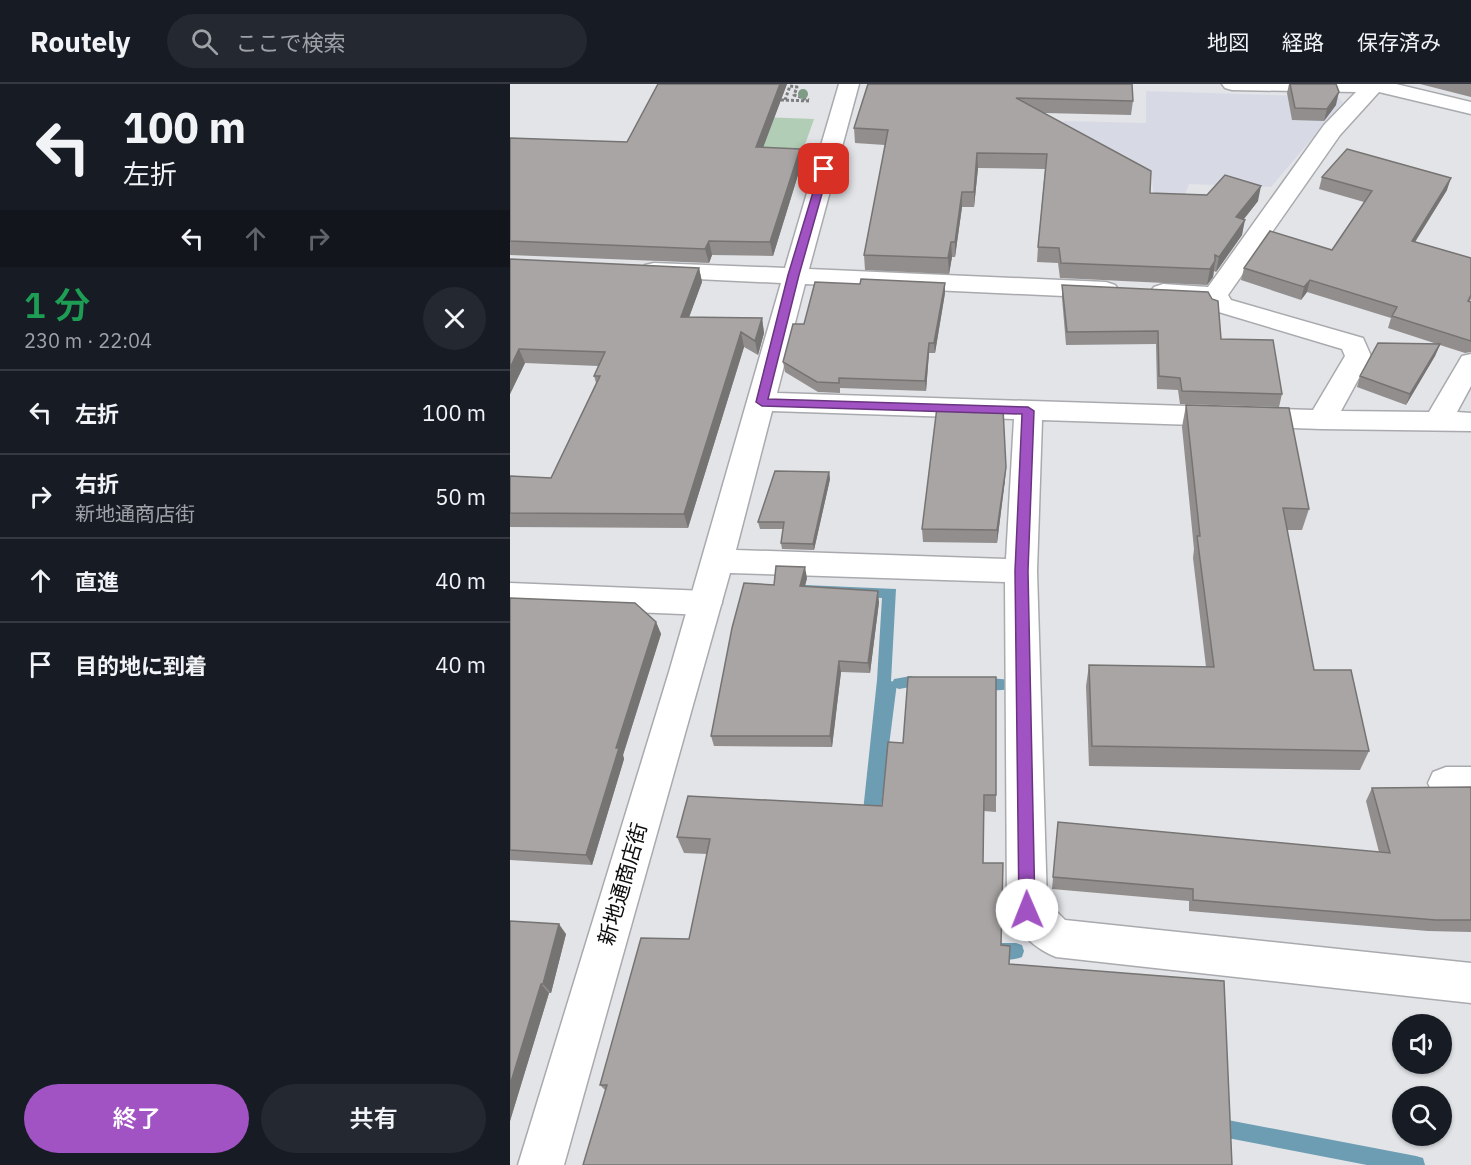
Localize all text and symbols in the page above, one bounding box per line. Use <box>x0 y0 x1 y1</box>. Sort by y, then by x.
search box <box>167 14 587 68</box>
text: Routely <box>30 23 131 60</box>
icon: search <box>188 25 221 58</box>
text: ここで検索 <box>236 28 346 57</box>
text: 地図 <box>1207 28 1249 56</box>
text: 経路 <box>1282 28 1324 56</box>
text: 保存済み <box>1357 28 1441 56</box>
text: 100 m <box>123 100 246 155</box>
icon: left <box>24 108 102 186</box>
pin <box>798 143 849 194</box>
icon: arrive <box>807 152 840 185</box>
text: 左折 <box>123 156 177 191</box>
icon: left <box>176 222 209 255</box>
icon: ahead <box>239 222 272 255</box>
icon: right <box>302 222 335 255</box>
text: 1 分 <box>24 281 90 328</box>
button: close <box>423 287 486 350</box>
text: 230 m · 22:04 <box>24 327 152 354</box>
icon: left <box>24 396 57 429</box>
text: 100 m <box>422 398 486 427</box>
text: 左折 <box>75 399 119 428</box>
text: 右折 <box>75 469 119 498</box>
icon: right <box>24 480 57 513</box>
text: 50 m <box>435 482 486 511</box>
text: 新地通商店街 <box>75 500 195 527</box>
icon: ahead <box>24 564 57 597</box>
text: 40 m <box>435 566 486 595</box>
text: 直進 <box>75 567 119 596</box>
icon: arrive <box>24 648 57 681</box>
text: 40 m <box>435 650 486 679</box>
text: 目的地に到着 <box>75 651 207 680</box>
street label: 新地通商店街 <box>591 819 653 948</box>
position arrow <box>995 878 1059 942</box>
map controls <box>1392 1014 1452 1146</box>
button: sound <box>1392 1014 1452 1074</box>
button: 終了 <box>24 1084 249 1153</box>
button: 共有 <box>261 1084 486 1153</box>
button: search <box>1392 1086 1452 1146</box>

